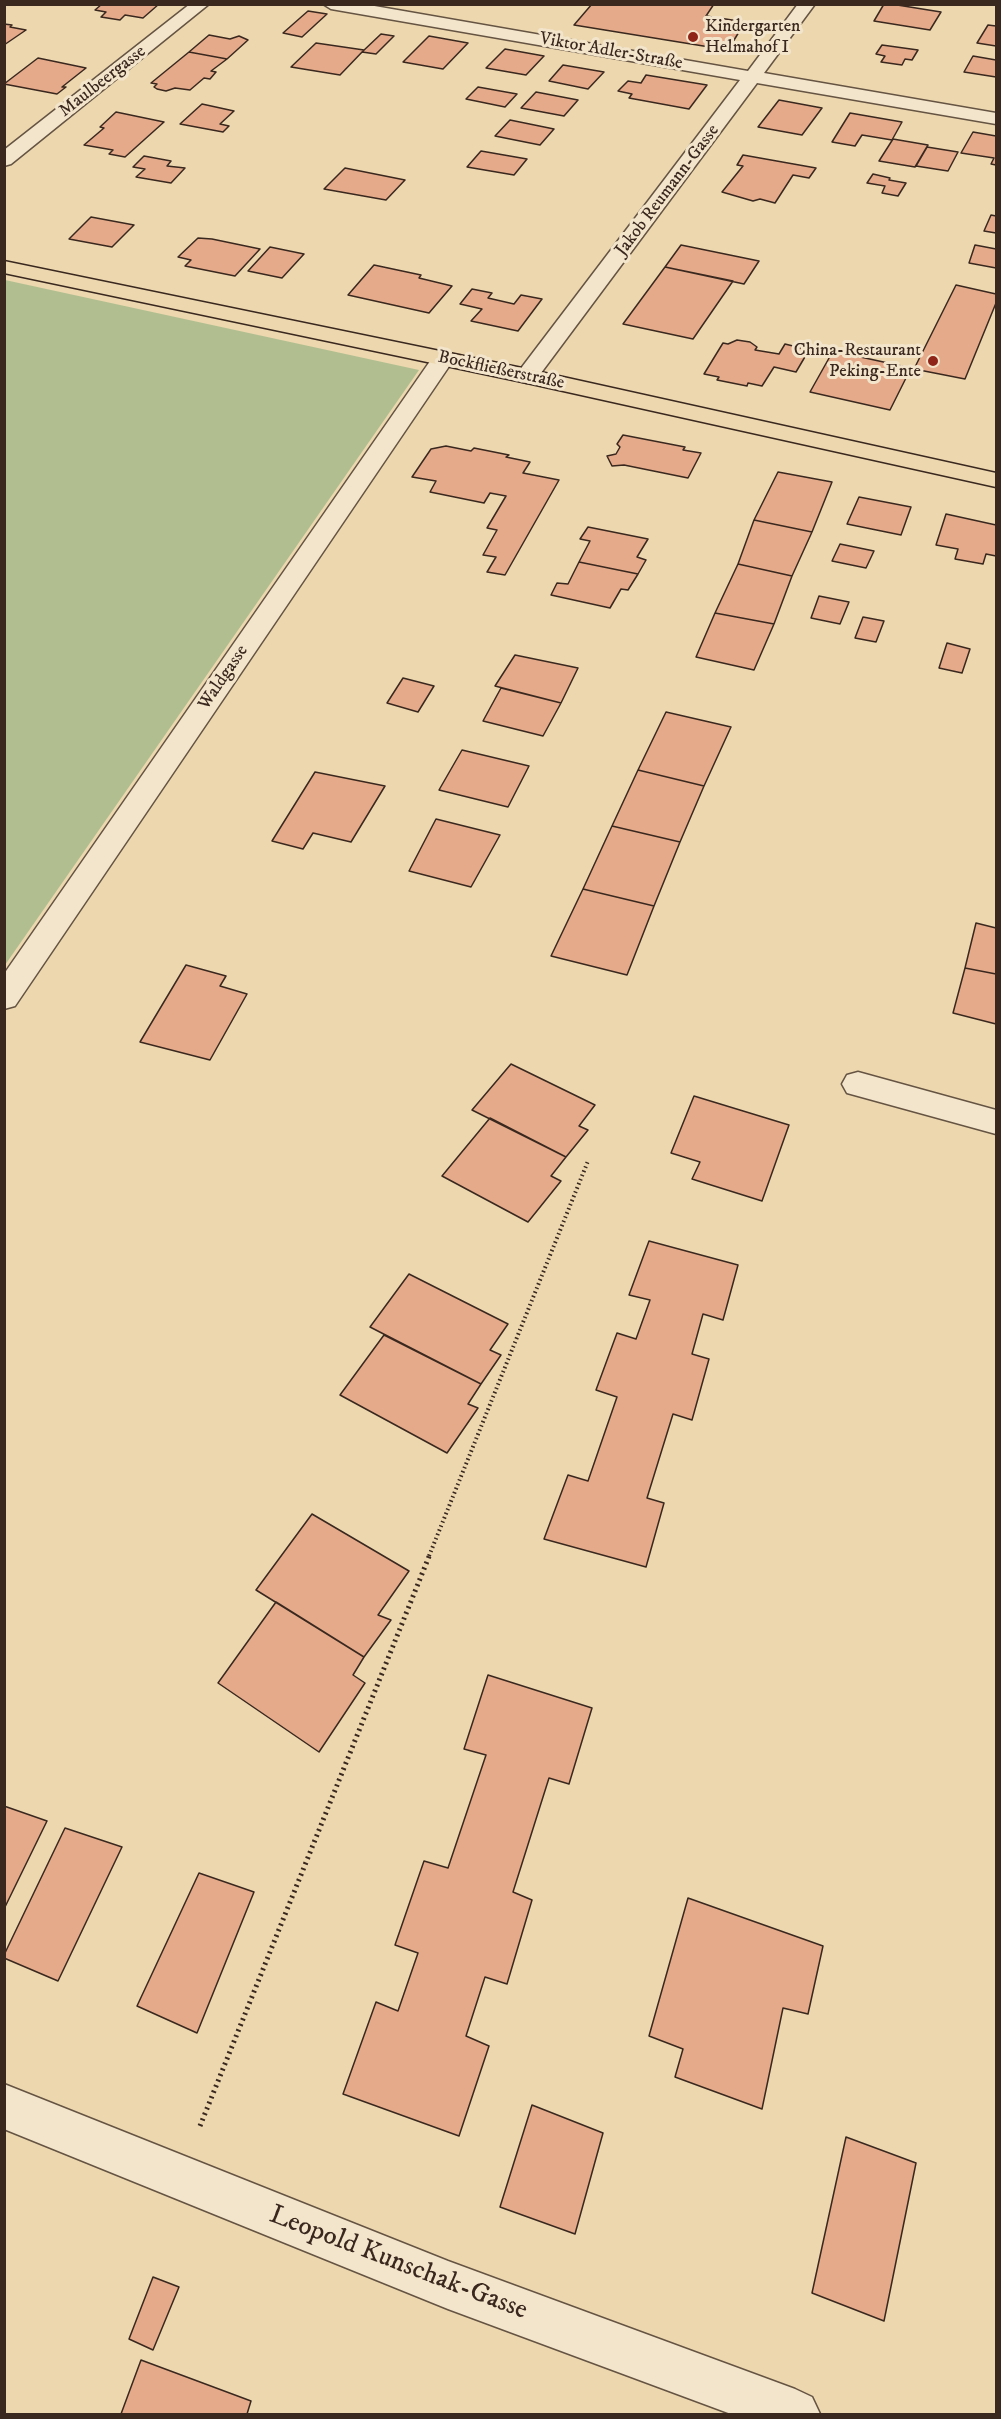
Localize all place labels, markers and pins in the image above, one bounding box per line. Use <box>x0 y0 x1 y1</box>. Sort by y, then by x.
place label: Kindergarten Helmahof I <box>705 16 801 58</box>
marker: Kindergarten Helmahof I <box>686 30 700 44</box>
place label: China-Restaurant Peking-Ente <box>794 340 921 382</box>
marker: China-Restaurant Peking-Ente <box>926 354 940 368</box>

